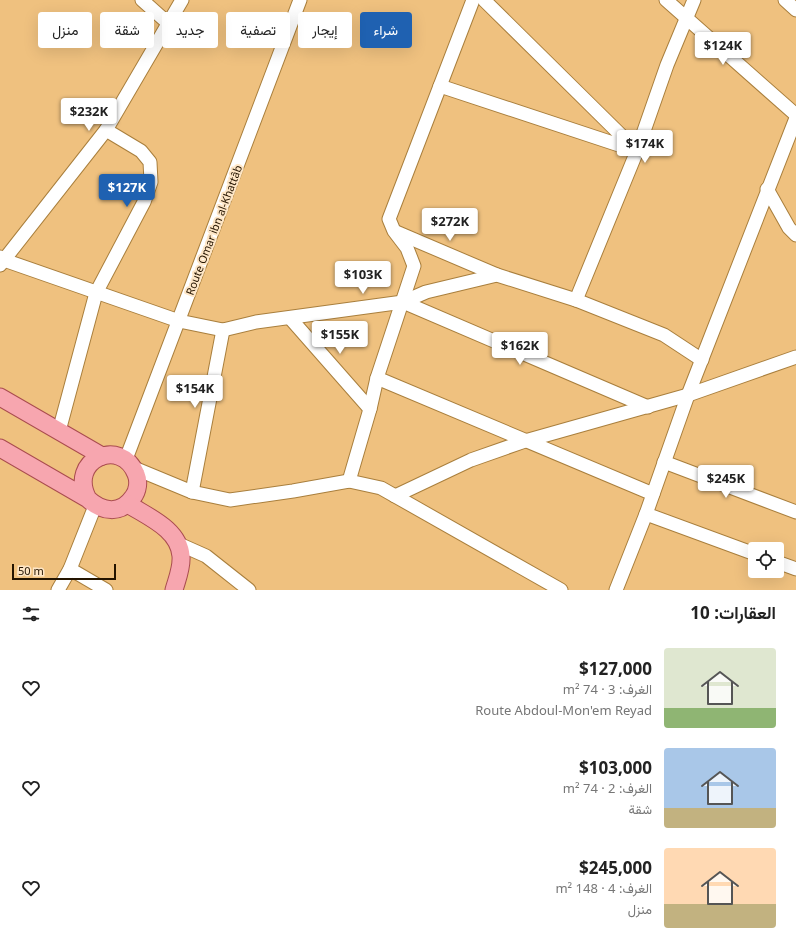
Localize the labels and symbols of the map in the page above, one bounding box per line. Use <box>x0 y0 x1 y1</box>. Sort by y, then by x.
pin: $124K <box>695 32 751 66</box>
pin: $232K <box>61 98 117 132</box>
pin: $174K <box>617 130 673 164</box>
street label: Route Omar ibn al-Khattâb <box>182 162 245 297</box>
pin: $127K <box>99 174 155 208</box>
pin: $272K <box>422 208 478 242</box>
pin: $103K <box>335 261 391 295</box>
pin: $155K <box>312 321 368 355</box>
pin: $162K <box>492 332 548 366</box>
pin: $154K <box>167 375 223 409</box>
pin: $245K <box>698 465 754 499</box>
scale bar <box>12 562 116 581</box>

